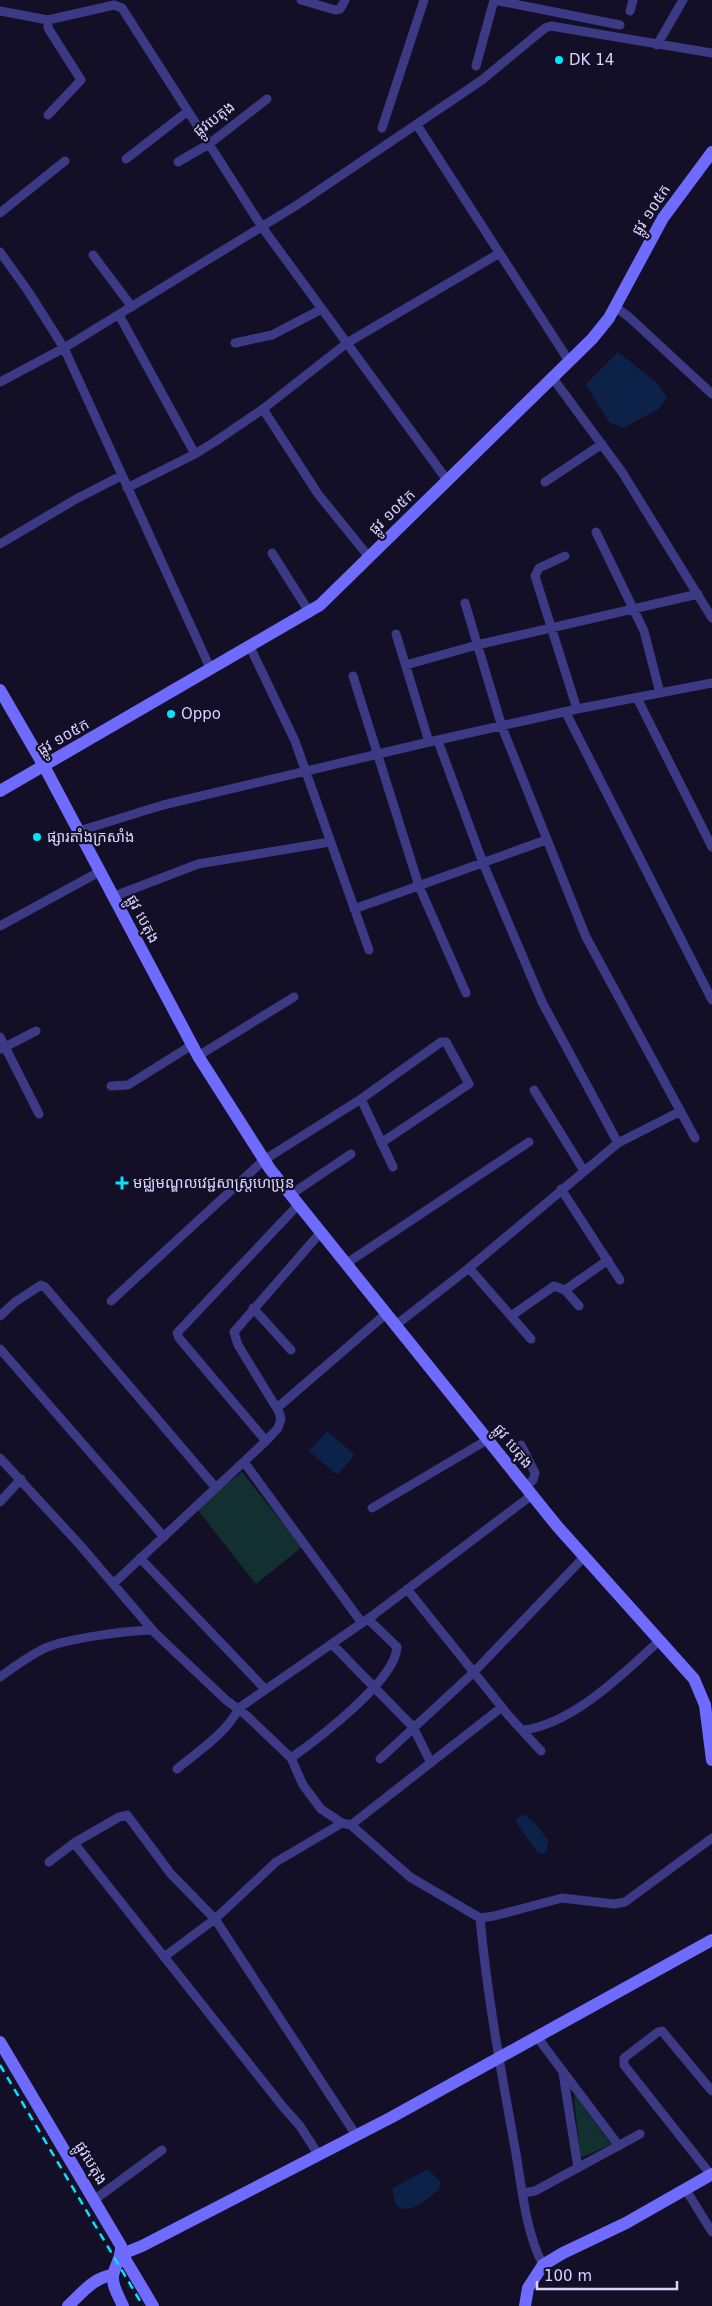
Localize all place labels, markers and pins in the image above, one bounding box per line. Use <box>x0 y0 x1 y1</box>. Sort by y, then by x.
place label: DK 14 <box>569 51 614 69</box>
marker: DK 14 <box>553 54 565 66</box>
place label: Oppo <box>181 705 221 723</box>
marker: Oppo <box>165 708 177 720</box>
place label: ផ្សារតាំងក្រសាំង <box>47 828 135 846</box>
marker: ផ្សារតាំងក្រសាំង <box>31 831 43 843</box>
place label: មជ្ឈមណ្ឌលវេជ្ជសាស្ត្រហេប្រុន <box>133 1174 294 1192</box>
marker: មជ្ឈមណ្ឌលវេជ្ជសាស្ត្រហេប្រុន <box>115 1176 129 1190</box>

